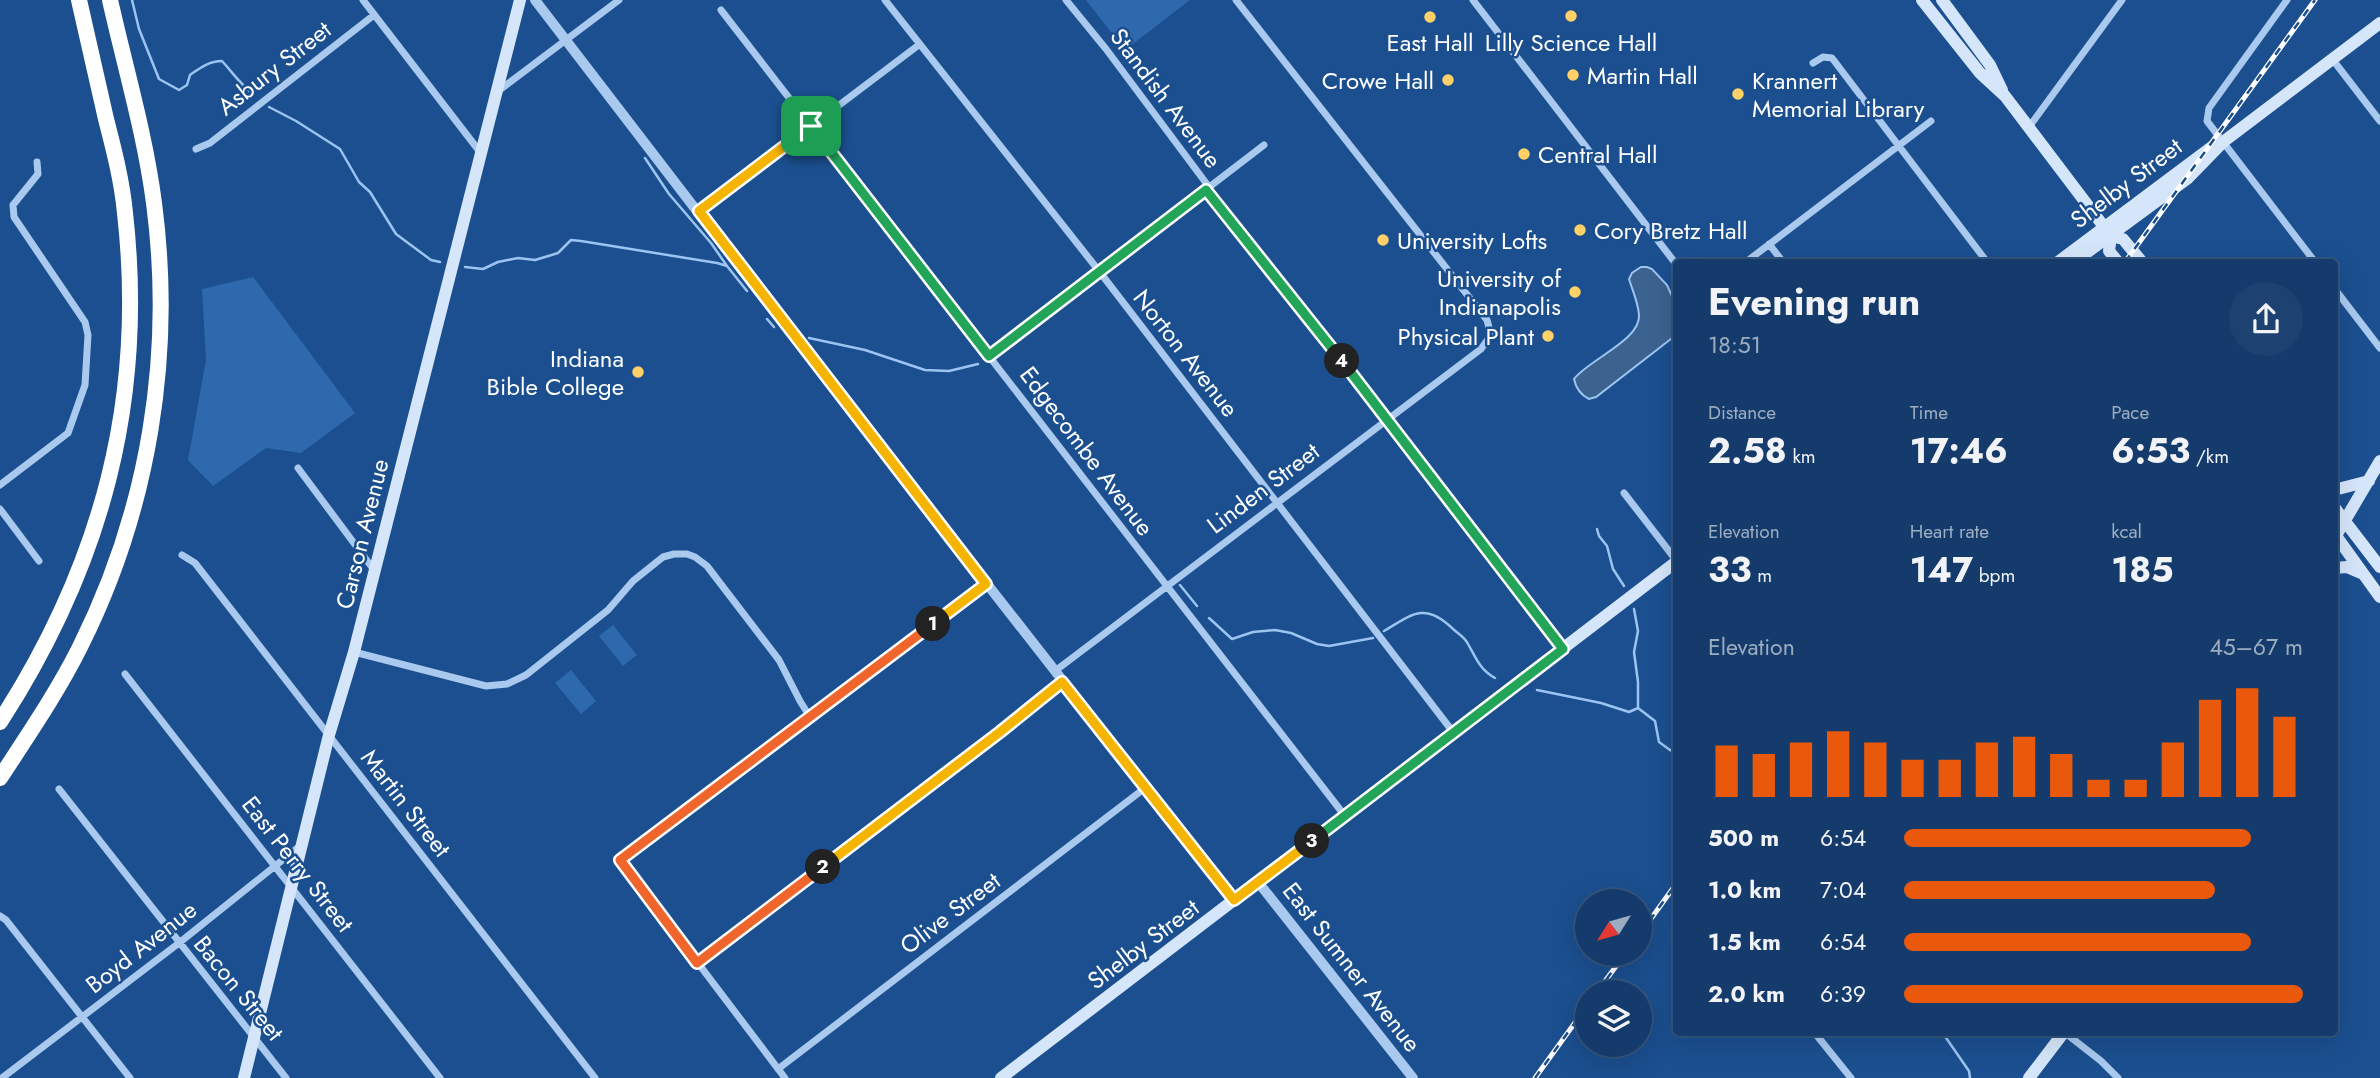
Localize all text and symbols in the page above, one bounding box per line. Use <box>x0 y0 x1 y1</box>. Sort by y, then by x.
marker: Lilly Science Hall <box>1563 8 1579 24</box>
marker: East Hall <box>1422 9 1438 25</box>
street label: Asbury Street <box>210 12 338 124</box>
street label: Standish Avenue <box>1102 21 1230 175</box>
place label: East Hall <box>1386 25 1474 60</box>
place label: Lilly Science Hall <box>1485 25 1657 60</box>
place label: Martin Hall <box>1587 58 1698 93</box>
place label: Crowe Hall <box>1322 63 1434 98</box>
place label: Krannert Memorial Library <box>1752 63 1925 126</box>
marker: Martin Hall <box>1565 67 1581 83</box>
marker: Crowe Hall <box>1440 72 1456 88</box>
marker: Krannert Memorial Library <box>1730 86 1746 102</box>
pin <box>781 96 841 156</box>
icon: arrive <box>792 107 830 145</box>
street label: Shelby Street <box>2063 129 2189 237</box>
place label: Central Hall <box>1538 137 1657 172</box>
marker: Central Hall <box>1516 146 1532 162</box>
place label: Cory Bretz Hall <box>1594 213 1748 248</box>
marker: Cory Bretz Hall <box>1572 222 1588 238</box>
place label: University Lofts <box>1397 223 1547 258</box>
marker: University Lofts <box>1375 232 1391 248</box>
place label: University of Indianapolis <box>1437 261 1562 324</box>
text: Evening run <box>1708 274 1920 329</box>
street label: Norton Avenue <box>1125 282 1247 424</box>
button: share <box>2229 282 2303 356</box>
marker: University of Indianapolis <box>1567 284 1583 300</box>
place label: Physical Plant <box>1398 319 1534 354</box>
marker: Physical Plant <box>1540 328 1556 344</box>
text: 18:51 <box>1708 328 1761 362</box>
place label: Indiana Bible College <box>487 341 624 404</box>
pin: 4 <box>1324 344 1360 378</box>
text: 4 <box>1335 347 1348 374</box>
street label: Edgecombe Avenue <box>1012 359 1162 543</box>
marker: Indiana Bible College <box>630 364 646 380</box>
text: Distance <box>1708 399 1776 426</box>
text: Time <box>1910 399 1948 426</box>
text: Pace <box>2111 399 2149 426</box>
text: 2.58 <box>1708 426 1787 476</box>
text: 17:46 <box>1910 426 2008 476</box>
text: 6:53 <box>2111 426 2190 476</box>
street label: Linden Street <box>1199 434 1327 542</box>
text: km <box>1787 443 1816 470</box>
text: /km <box>2190 443 2229 470</box>
street label: Carson Avenue <box>326 455 398 613</box>
text: Elevation <box>1708 518 1780 545</box>
text: Heart rate <box>1910 518 1989 545</box>
text: kcal <box>2111 518 2142 545</box>
text: 33 <box>1708 545 1751 595</box>
text: 147 <box>1910 545 1973 595</box>
text: 185 <box>2111 545 2174 595</box>
text: m <box>1751 562 1772 589</box>
text: bpm <box>1973 562 2015 589</box>
pin: 1 <box>916 606 950 642</box>
text: 1 <box>928 610 937 637</box>
text: Elevation <box>1708 630 1795 664</box>
text: 45–67 m <box>2209 630 2303 664</box>
street label: Martin Street <box>353 742 459 865</box>
street label: East Perry Street <box>234 788 363 940</box>
text: 500 m <box>1708 821 1779 855</box>
text: 6:54 <box>1820 821 1867 855</box>
pin: 3 <box>1294 824 1330 858</box>
text: 3 <box>1306 827 1317 854</box>
pin: 2 <box>806 850 840 884</box>
text: 2 <box>816 853 829 880</box>
street label: Olive Street <box>892 863 1008 962</box>
text: 1.0 km <box>1708 873 1781 907</box>
text: 7:04 <box>1820 873 1866 907</box>
street label: East Sumner Avenue <box>1274 875 1430 1059</box>
north arrow <box>1575 889 1652 966</box>
map controls <box>1575 889 1652 1057</box>
street label: Shelby Street <box>1080 890 1206 998</box>
street label: Boyd Avenue <box>78 892 204 1002</box>
text: 1.5 km <box>1708 925 1781 959</box>
text: 6:54 <box>1820 925 1867 959</box>
street label: Bacon Street <box>186 928 293 1048</box>
text: 2.0 km <box>1708 977 1785 1011</box>
text: 6:39 <box>1820 977 1866 1011</box>
button: layers <box>1575 980 1652 1057</box>

